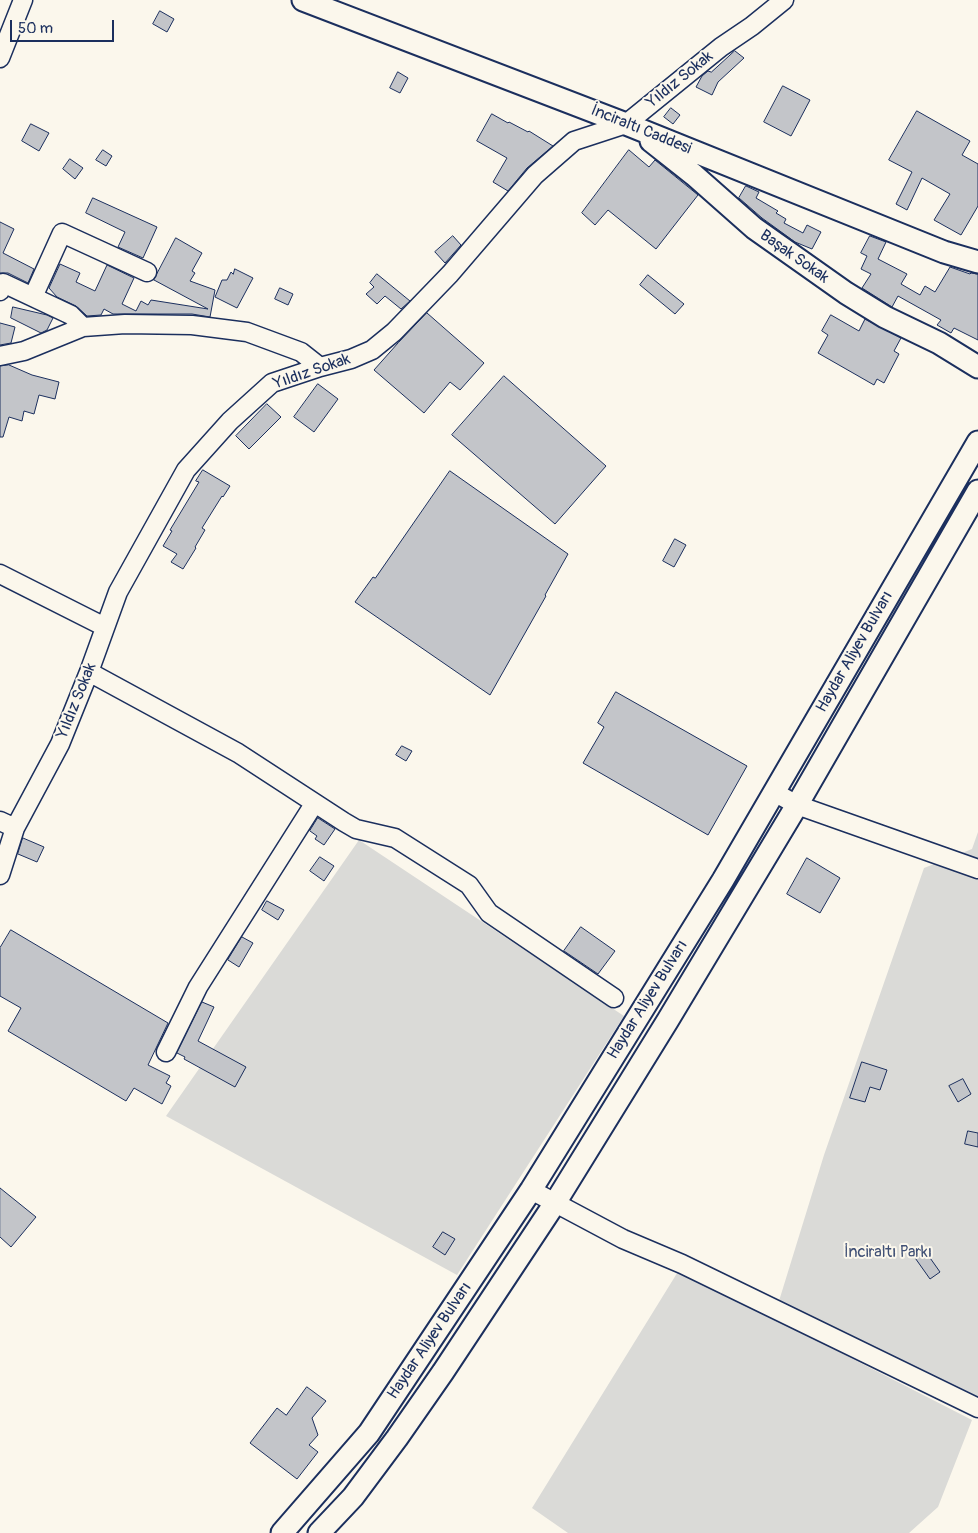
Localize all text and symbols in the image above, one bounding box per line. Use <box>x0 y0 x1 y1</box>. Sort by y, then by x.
scale bar <box>12 10 116 42</box>
text: 50 m <box>18 19 53 38</box>
street label: Yıldız Sokak <box>643 47 717 113</box>
street label: İnciraltı Caddesi <box>588 101 694 159</box>
street label: Başak Sokak <box>756 226 832 288</box>
street label: Yıldız Sokak <box>271 350 353 394</box>
street label: Haydar Aliyev Bulvarı <box>813 588 897 716</box>
street label: Yıldız Sokak <box>53 660 101 742</box>
street label: Haydar Aliyev Bulvarı <box>604 937 692 1063</box>
park label: İnciraltı Parkı <box>844 1243 932 1263</box>
street label: Haydar Aliyev Bulvarı <box>384 1279 476 1403</box>

